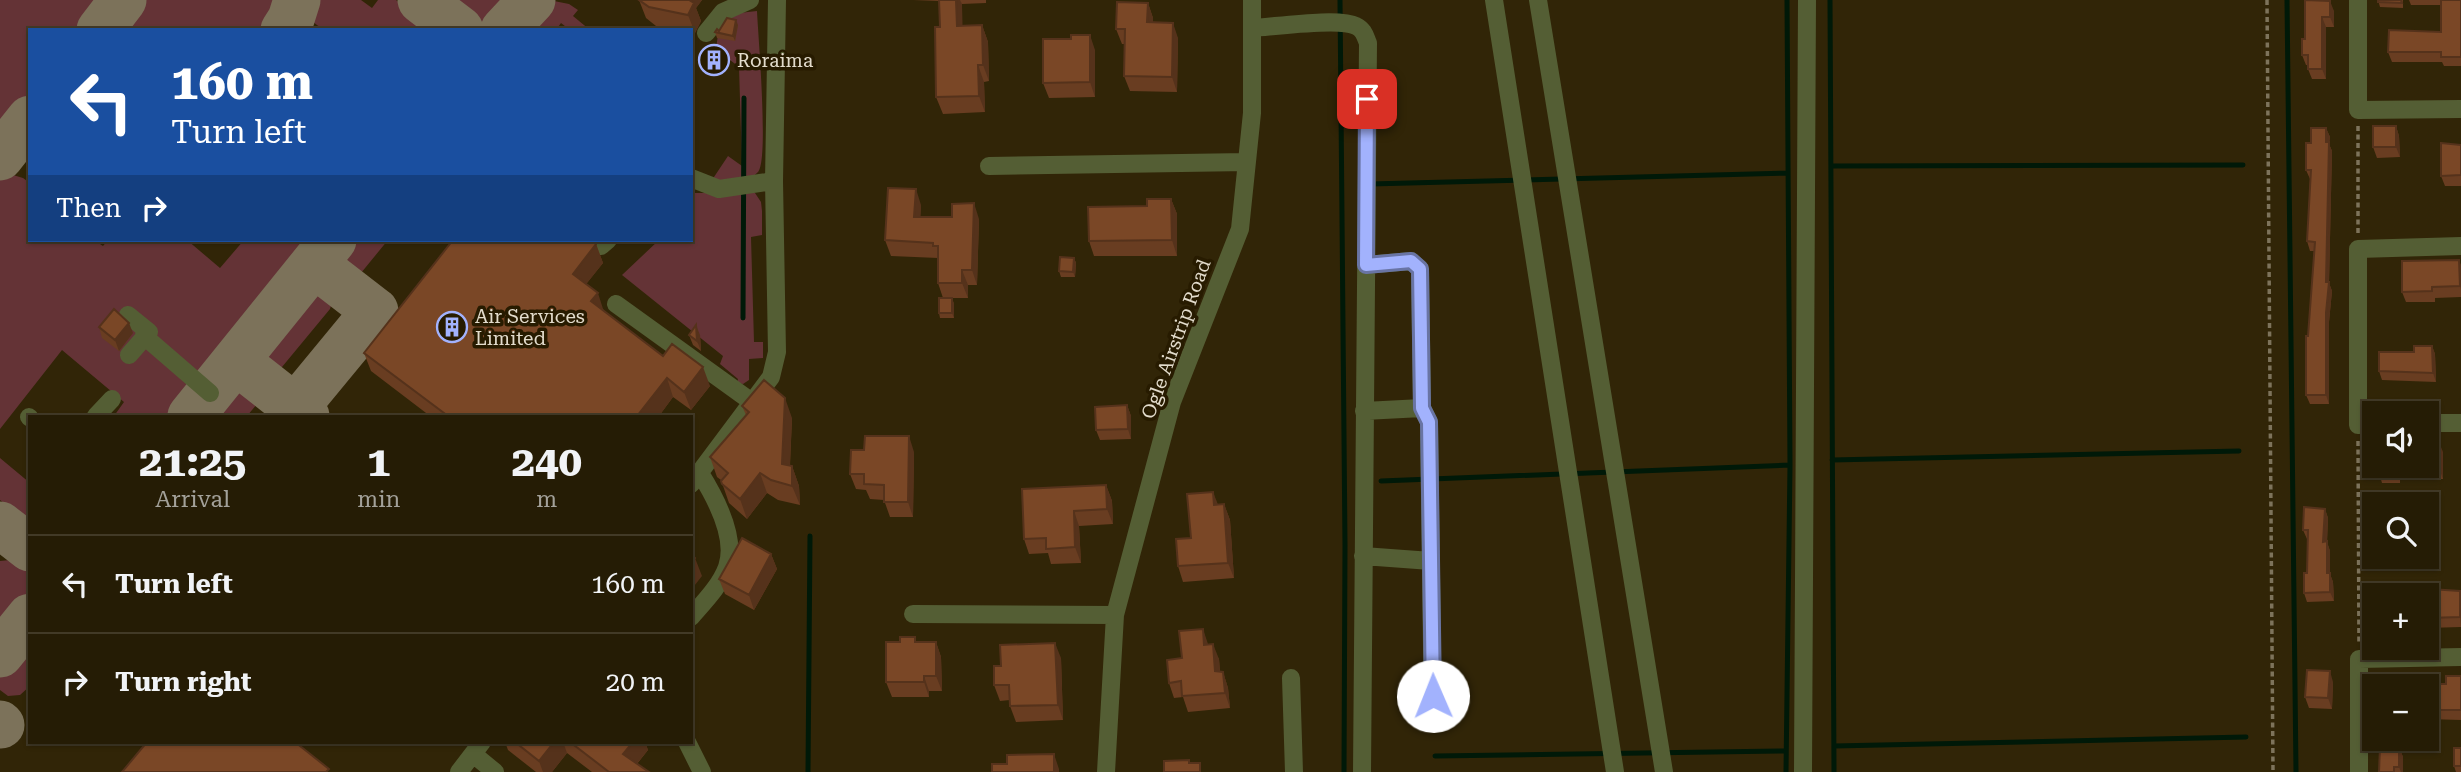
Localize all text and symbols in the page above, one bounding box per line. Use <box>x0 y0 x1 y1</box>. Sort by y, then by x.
building icon: Roraima <box>697 43 731 77</box>
place label: Roraima <box>737 49 814 72</box>
text: 160 m <box>171 54 313 111</box>
icon: left <box>56 56 147 147</box>
pin <box>1337 69 1397 129</box>
icon: arrive <box>1348 80 1386 118</box>
text: Turn left <box>171 113 306 151</box>
icon: right <box>135 189 173 227</box>
text: Then <box>56 193 121 223</box>
street label: Ogle Airstrip Road <box>1136 256 1216 422</box>
place label: Air Services Limited <box>475 305 585 350</box>
building icon: Air Services Limited <box>435 310 469 344</box>
map controls <box>2362 401 2439 751</box>
button: sound <box>2362 401 2439 478</box>
text: 21:25 <box>139 437 246 486</box>
text: 1 <box>367 437 391 486</box>
text: 240 <box>511 437 582 486</box>
text: Arrival <box>155 486 230 513</box>
text: min <box>357 486 400 513</box>
text: m <box>536 486 557 513</box>
button: search <box>2362 492 2439 569</box>
icon: left <box>56 565 94 603</box>
text: Turn left <box>115 569 233 599</box>
text: 160 m <box>591 569 665 599</box>
button: + <box>2362 583 2439 660</box>
position arrow <box>1396 659 1470 733</box>
icon: right <box>56 663 94 701</box>
text: Turn right <box>115 667 251 697</box>
text: 20 m <box>606 667 665 697</box>
button: − <box>2362 674 2439 751</box>

